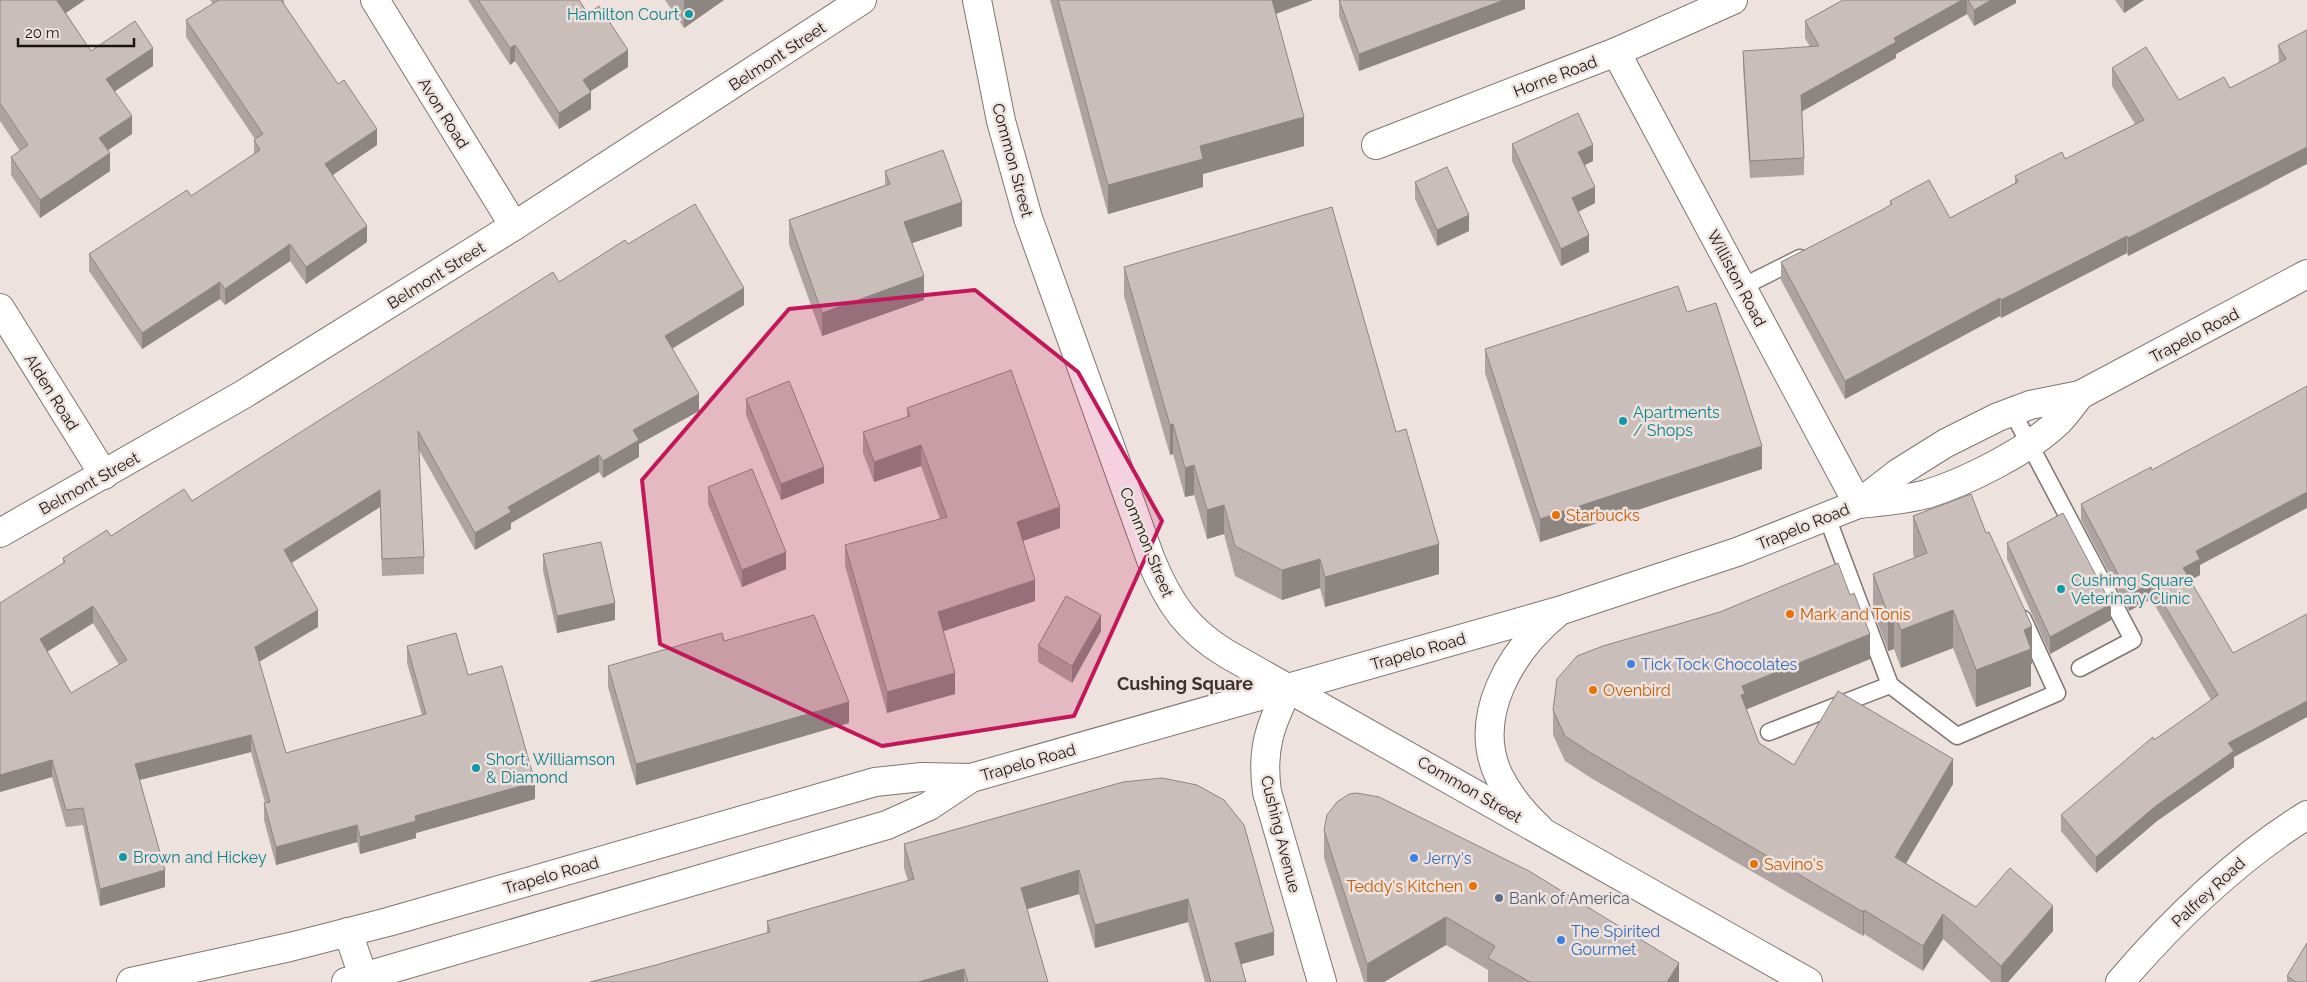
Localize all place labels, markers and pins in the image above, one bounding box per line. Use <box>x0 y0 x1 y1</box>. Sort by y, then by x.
place label: Hamilton Court <box>567 5 680 24</box>
marker: Hamilton Court <box>683 8 695 20</box>
place label: Apartments / Shops <box>1633 403 1720 440</box>
marker: Apartments / Shops <box>1617 415 1629 427</box>
place label: Starbucks <box>1566 506 1640 525</box>
marker: Starbucks <box>1550 509 1562 521</box>
place label: Cushimg Square Veterinary Clinic <box>2071 571 2193 608</box>
marker: Cushimg Square Veterinary Clinic <box>2055 583 2067 595</box>
place label: Mark and Tonis <box>1800 605 1911 624</box>
marker: Mark and Tonis <box>1784 608 1796 620</box>
place label: Tick Tock Chocolates <box>1641 655 1798 674</box>
marker: Tick Tock Chocolates <box>1625 658 1637 670</box>
place label: Ovenbird <box>1603 681 1671 700</box>
marker: Ovenbird <box>1587 684 1599 696</box>
place label: Short, Williamson & Diamond <box>486 750 615 787</box>
marker: Short, Williamson & Diamond <box>470 762 482 774</box>
place label: Brown and Hickey <box>133 848 267 867</box>
place label: Jerry's <box>1424 849 1472 868</box>
marker: Brown and Hickey <box>117 851 129 863</box>
marker: Jerry's <box>1408 852 1420 864</box>
place label: Savino's <box>1764 855 1824 874</box>
marker: Savino's <box>1748 858 1760 870</box>
place label: Teddy's Kitchen <box>1346 877 1463 896</box>
marker: Teddy's Kitchen <box>1467 880 1479 892</box>
place label: Bank of America <box>1509 889 1630 908</box>
marker: Bank of America <box>1493 892 1505 904</box>
place label: The Spirited Gourmet <box>1571 922 1660 959</box>
marker: The Spirited Gourmet <box>1555 934 1567 946</box>

